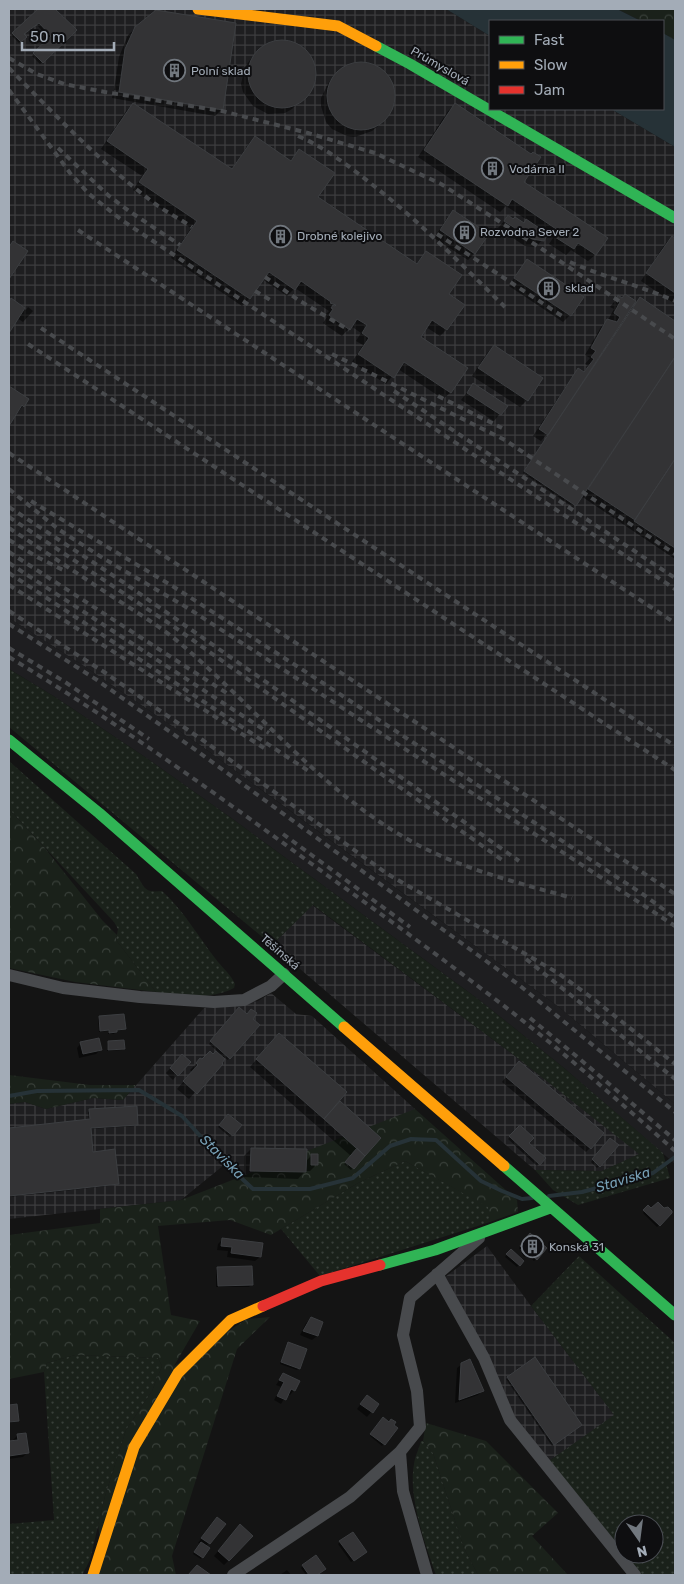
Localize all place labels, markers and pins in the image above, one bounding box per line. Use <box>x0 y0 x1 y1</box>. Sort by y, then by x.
building icon: Polní sklad <box>163 59 187 83</box>
place label: Polní sklad <box>191 64 251 78</box>
building icon: Vodárna II <box>481 157 505 181</box>
place label: Vodárna II <box>509 162 565 176</box>
building icon: Rozvodna Sever 2 <box>452 220 476 244</box>
building icon: Drobné kolejivo <box>269 224 293 248</box>
place label: Rozvodna Sever 2 <box>480 225 579 239</box>
place label: Drobné kolejivo <box>297 229 382 243</box>
building icon: sklad <box>537 276 561 300</box>
place label: sklad <box>565 281 594 295</box>
building icon: Konská 31 <box>521 1235 545 1259</box>
place label: Konská 31 <box>549 1240 604 1254</box>

